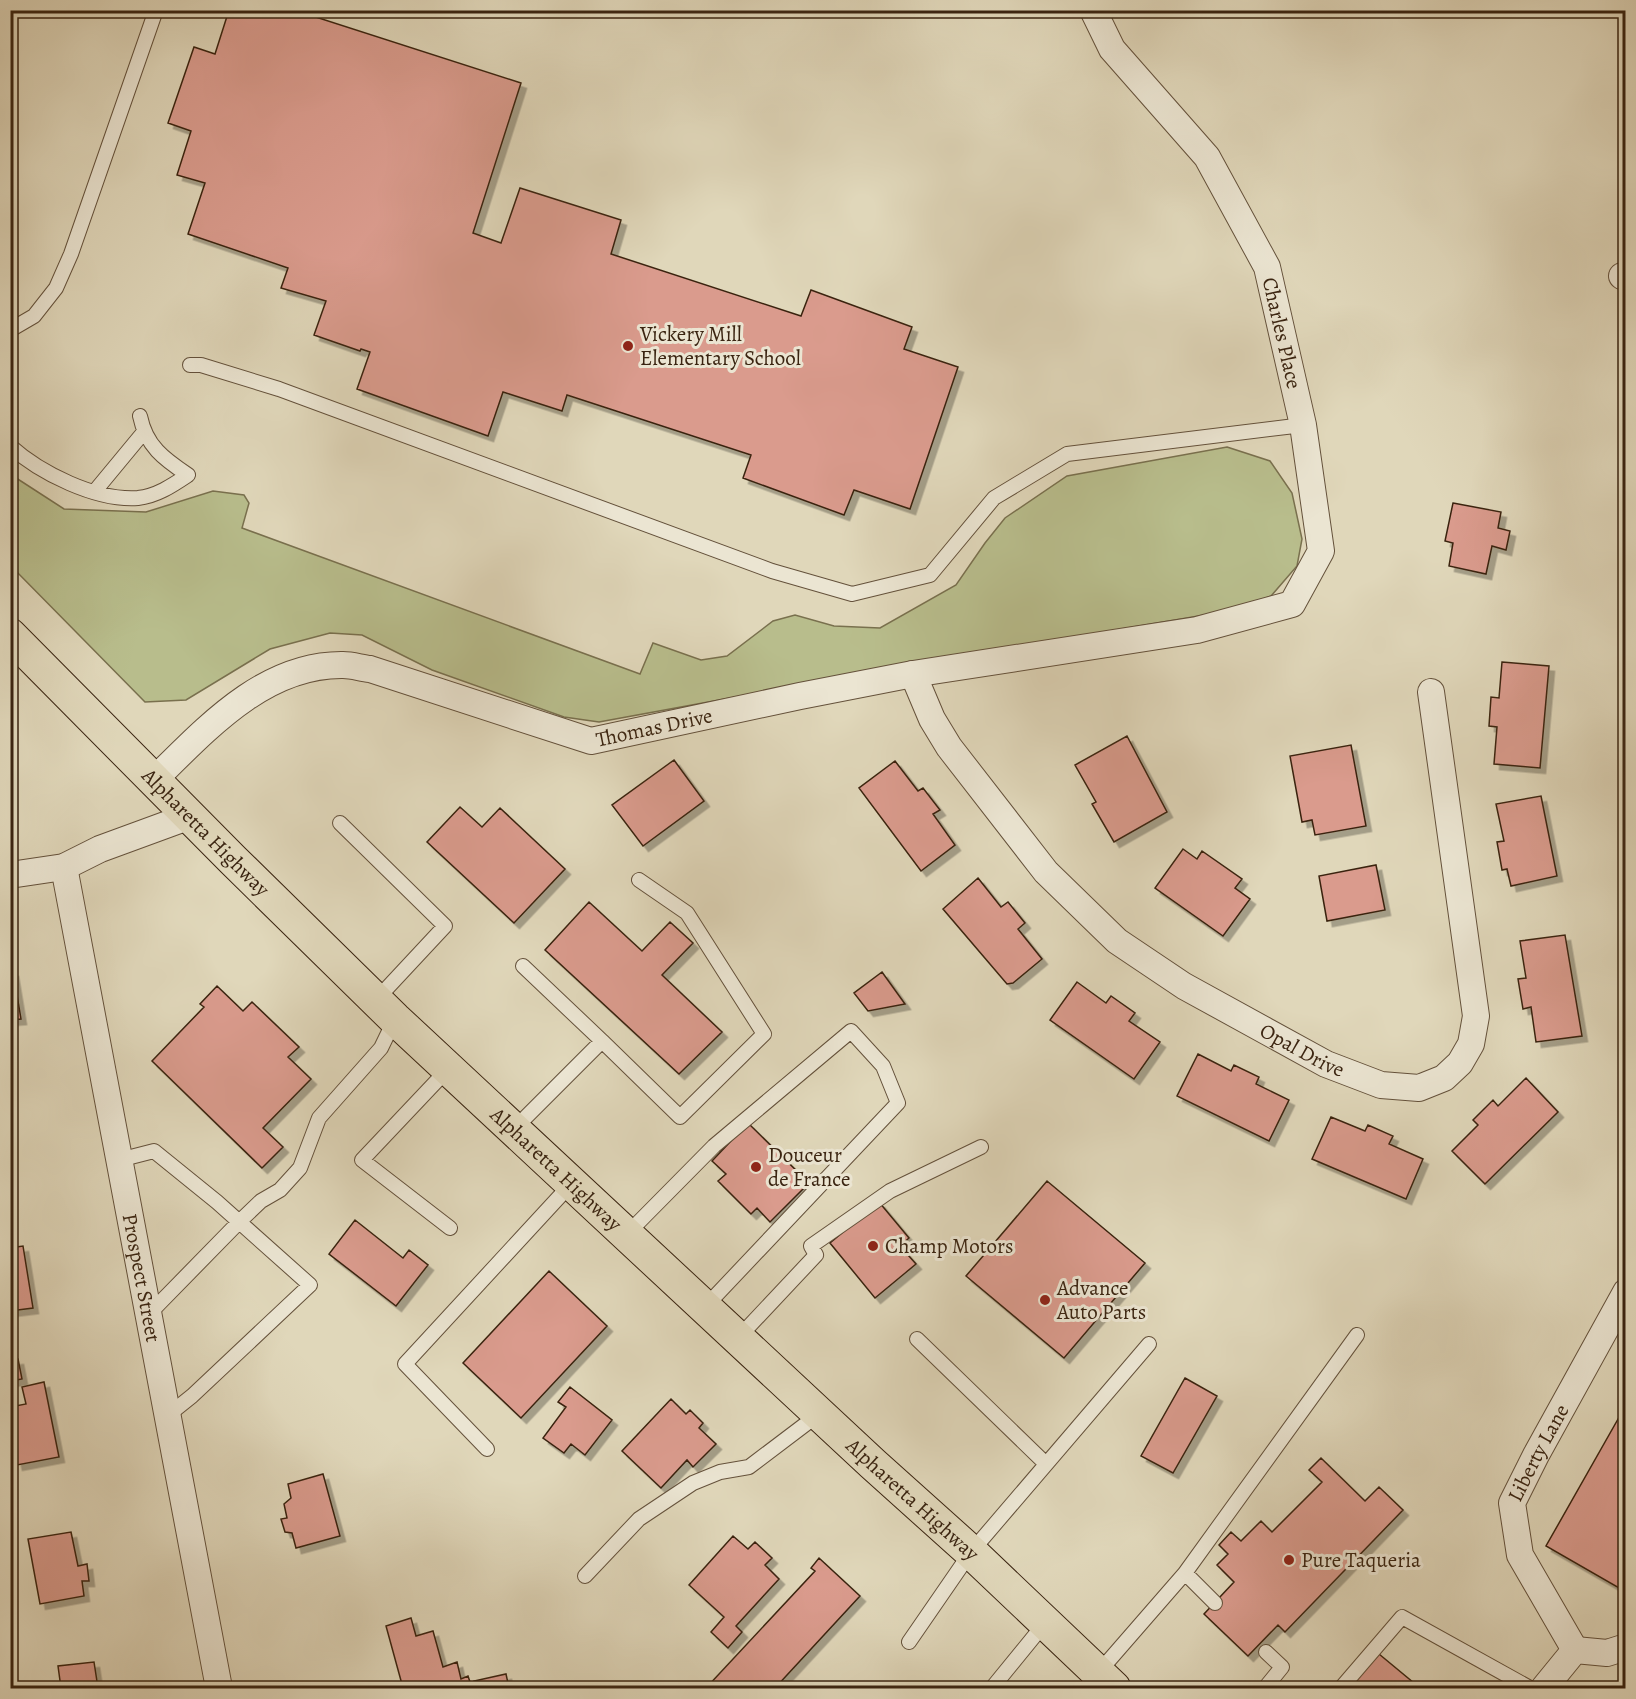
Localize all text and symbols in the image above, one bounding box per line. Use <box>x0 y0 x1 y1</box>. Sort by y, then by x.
street label: Charles Place <box>1256 274 1308 392</box>
place label: Vickery Mill Elementary School <box>639 320 801 372</box>
marker: Vickery Mill Elementary School <box>621 339 635 353</box>
street label: Thomas Drive <box>593 701 715 754</box>
street label: Alpharetta Highway <box>135 761 276 903</box>
street label: Opal Drive <box>1255 1016 1348 1084</box>
street label: Alpharetta Highway <box>484 1100 629 1238</box>
place label: Douceur de France <box>768 1141 850 1193</box>
marker: Douceur de France <box>749 1160 763 1174</box>
street label: Prospect Street <box>116 1211 167 1344</box>
place label: Champ Motors <box>885 1232 1014 1260</box>
marker: Champ Motors <box>866 1239 880 1253</box>
place label: Advance Auto Parts <box>1056 1274 1146 1326</box>
marker: Advance Auto Parts <box>1038 1293 1052 1307</box>
street label: Liberty Lane <box>1501 1399 1575 1506</box>
street label: Alpharetta Highway <box>839 1431 986 1567</box>
place label: Pure Taqueria <box>1301 1546 1421 1574</box>
marker: Pure Taqueria <box>1282 1553 1296 1567</box>

